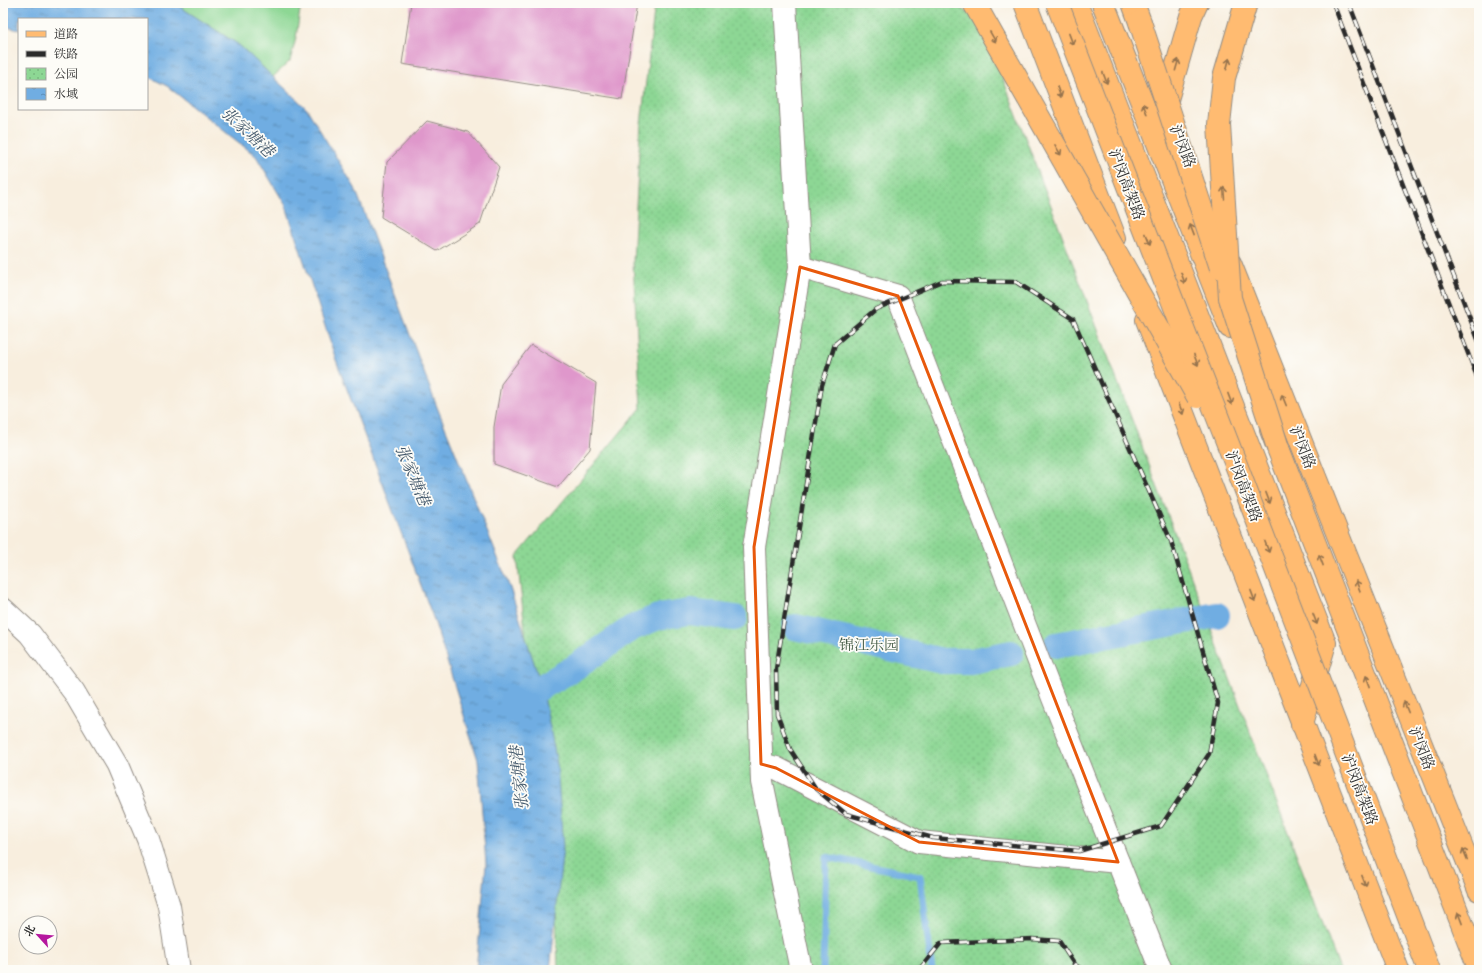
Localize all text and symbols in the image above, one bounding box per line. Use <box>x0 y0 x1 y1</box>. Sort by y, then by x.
legend <box>18 18 148 110</box>
text: 道路 <box>54 26 78 42</box>
one-way arrow <box>990 31 998 43</box>
one-way arrow <box>1067 33 1075 45</box>
text: 铁路 <box>54 46 78 62</box>
one-way arrow <box>1225 57 1232 70</box>
one-way arrow <box>1174 59 1181 72</box>
text: 公园 <box>54 66 78 82</box>
one-way arrow <box>1102 72 1110 84</box>
one-way arrow <box>1055 85 1063 97</box>
text: 水域 <box>54 86 78 102</box>
water label: 张家塘港 <box>217 102 280 163</box>
one-way arrow <box>1140 104 1148 116</box>
street label: 沪闵路 <box>1166 122 1200 170</box>
one-way arrow <box>1054 144 1062 156</box>
street label: 沪闵高架路 <box>1105 146 1149 222</box>
one-way arrow <box>1220 187 1227 200</box>
one-way arrow <box>1188 225 1196 237</box>
one-way arrow <box>1145 232 1153 244</box>
one-way arrow <box>1179 271 1187 283</box>
one-way arrow <box>1192 353 1200 365</box>
one-way arrow <box>1226 393 1234 405</box>
one-way arrow <box>1280 395 1288 407</box>
one-way arrow <box>1178 402 1186 414</box>
street label: 沪闵路 <box>1286 423 1320 471</box>
water label: 张家塘港 <box>391 441 436 510</box>
street label: 沪闵高架路 <box>1222 448 1266 524</box>
one-way arrow <box>1265 492 1273 504</box>
one-way arrow <box>1264 540 1272 552</box>
one-way arrow <box>1317 555 1325 567</box>
one-way arrow <box>1354 581 1362 593</box>
one-way arrow <box>1250 589 1258 601</box>
one-way arrow <box>1312 613 1320 625</box>
park label: 锦江乐园 <box>839 635 899 654</box>
one-way arrow <box>1364 676 1372 688</box>
one-way arrow <box>1402 702 1410 714</box>
street label: 沪闵路 <box>1405 724 1439 772</box>
water label: 张家塘港 <box>505 743 533 811</box>
street label: 沪闵高架路 <box>1338 751 1382 827</box>
one-way arrow <box>1313 754 1321 766</box>
one-way arrow <box>1460 848 1468 860</box>
one-way arrow <box>1360 875 1368 887</box>
one-way arrow <box>1455 913 1463 925</box>
north arrow <box>18 915 58 955</box>
text: 北 <box>20 922 38 939</box>

